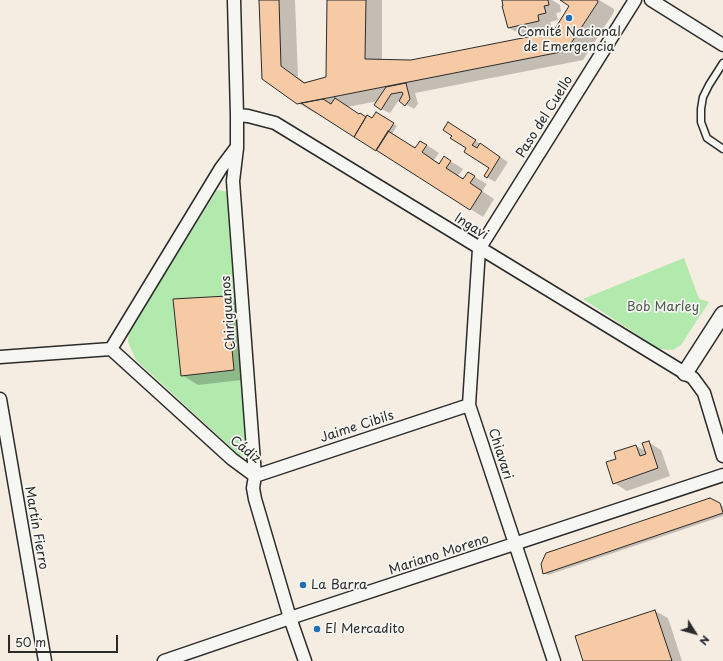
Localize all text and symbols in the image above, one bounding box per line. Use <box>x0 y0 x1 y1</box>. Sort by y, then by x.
marker: Comité Nacional de Emergencia <box>564 13 574 23</box>
place label: Comité Nacional de Emergencia <box>517 24 621 55</box>
street label: Paso del Cuello <box>514 73 576 161</box>
street label: Ingavi <box>451 211 491 243</box>
street label: Chiriguanos <box>219 275 239 351</box>
park label: Bob Marley <box>627 299 699 315</box>
street label: Jaime Cibils <box>318 408 396 446</box>
street label: Chiavari <box>484 426 516 482</box>
street label: Cádiz <box>227 433 263 467</box>
street label: Martín Fierro <box>21 485 51 571</box>
street label: Mariano Moreno <box>387 531 491 579</box>
place label: La Barra <box>311 577 367 593</box>
marker: La Barra <box>298 580 308 590</box>
north arrow <box>675 613 715 653</box>
place label: El Mercadito <box>325 621 405 637</box>
marker: El Mercadito <box>312 624 322 634</box>
scale bar <box>10 627 120 653</box>
text: N <box>696 632 714 649</box>
text: 50 m <box>15 633 46 651</box>

